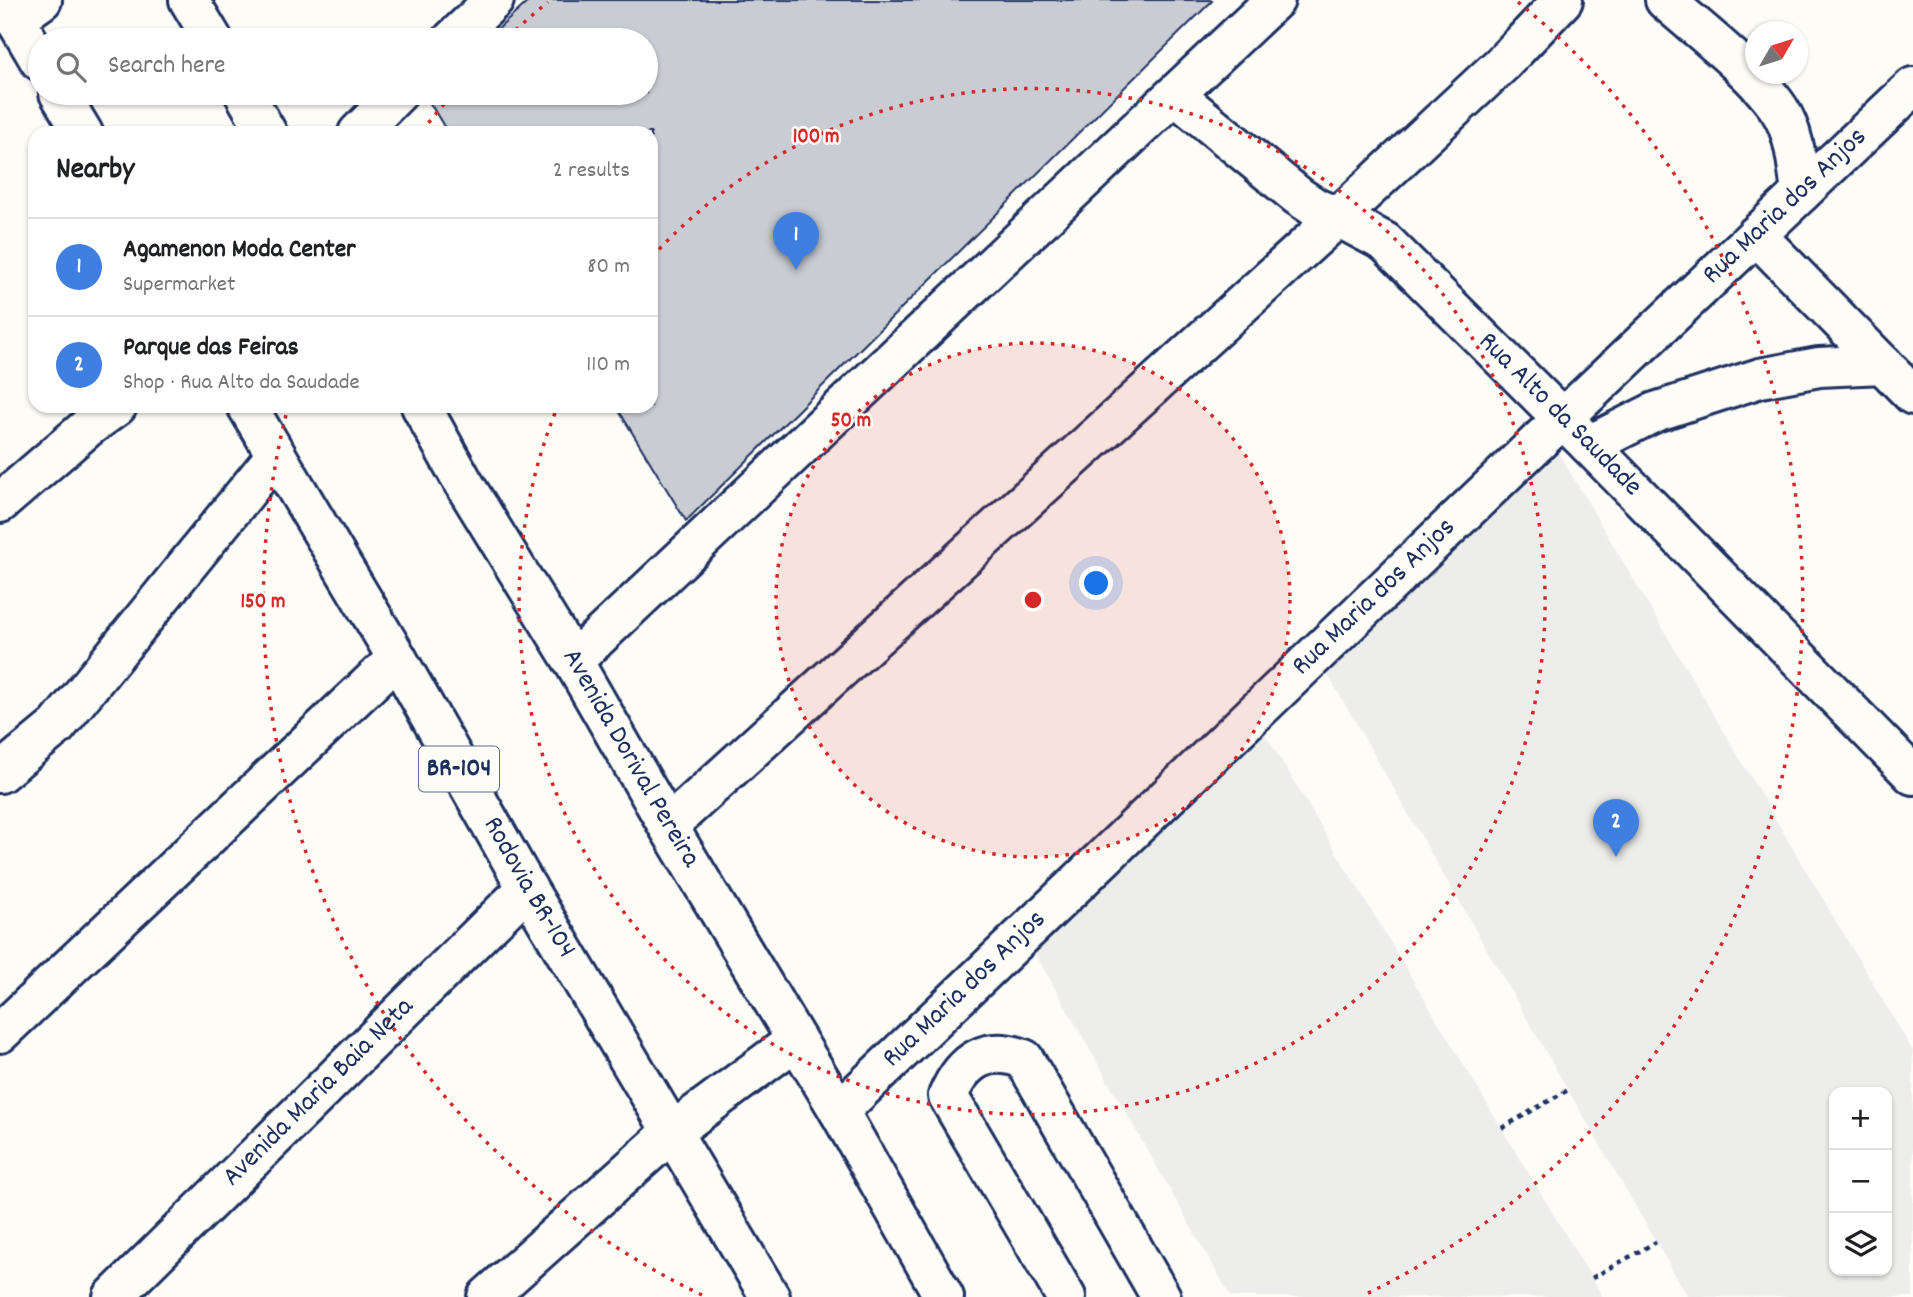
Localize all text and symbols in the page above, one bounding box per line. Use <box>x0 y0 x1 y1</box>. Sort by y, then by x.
north arrow <box>1745 21 1808 84</box>
search box <box>28 28 658 105</box>
icon: search <box>52 48 90 86</box>
text: Search here <box>108 48 226 85</box>
street label: Rua Maria dos Anjos <box>1695 119 1877 295</box>
text: 100 m <box>793 123 839 153</box>
text: Nearby <box>56 150 134 193</box>
text: 2 results <box>553 155 630 188</box>
pin: 1 <box>773 212 819 270</box>
text: Agamenon Moda Center <box>123 232 356 269</box>
text: 1 <box>76 251 82 284</box>
text: 80 m <box>587 251 630 284</box>
text: Supermarket <box>123 269 235 302</box>
street label: Rua Alto da Saudade <box>1468 324 1650 507</box>
text: Parque das Feiras <box>123 330 299 367</box>
text: 2 <box>74 349 84 382</box>
text: 110 m <box>586 349 630 382</box>
text: Shop · Rua Alto da Saudade <box>123 367 360 400</box>
text: 50 m <box>831 407 871 437</box>
street label: Rua Maria dos Anjos <box>1284 510 1466 686</box>
your location <box>1079 566 1113 600</box>
text: 150 m <box>240 588 286 618</box>
centre of rings <box>1021 588 1045 612</box>
street label: Avenida Dorival Pereira <box>551 642 709 877</box>
road number: BR-104 <box>419 747 499 792</box>
pin: 2 <box>1593 799 1639 857</box>
street label: Rodovia BR-104 <box>471 810 585 966</box>
street label: Rua Maria dos Anjos <box>874 902 1056 1078</box>
street label: Avenida Maria Baia Neta <box>214 989 425 1197</box>
map controls <box>1829 1087 1892 1276</box>
button: + <box>1829 1087 1892 1150</box>
button: − <box>1829 1150 1892 1213</box>
button: layers <box>1829 1213 1892 1276</box>

